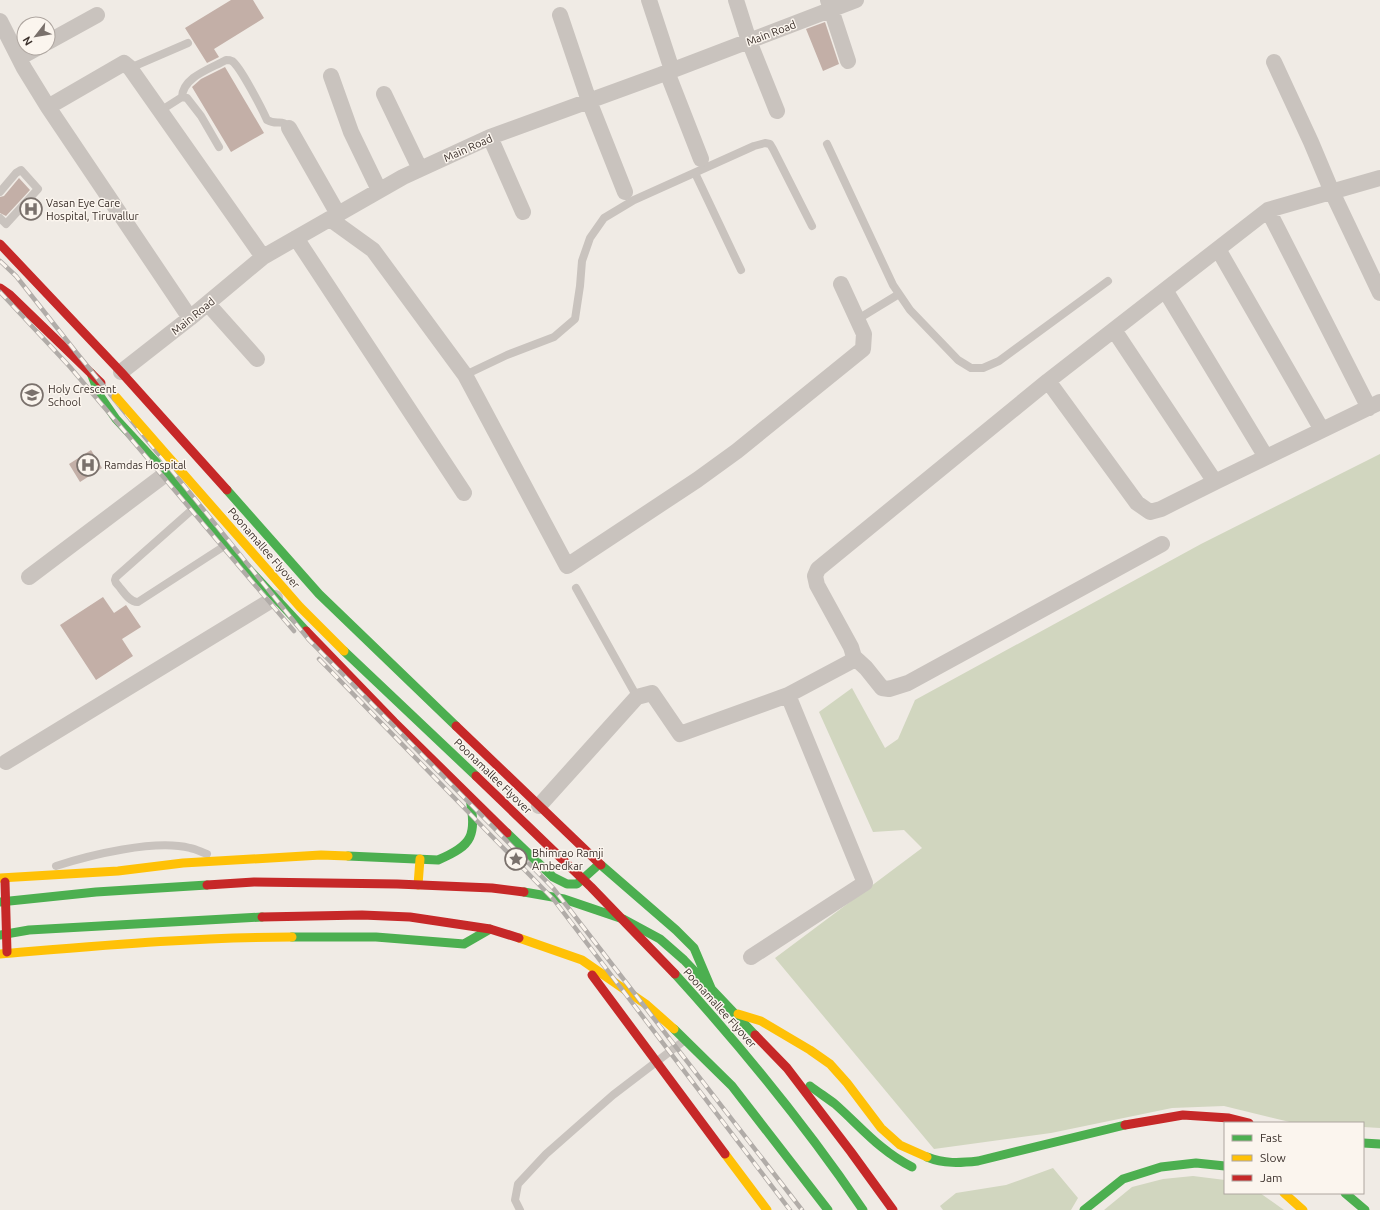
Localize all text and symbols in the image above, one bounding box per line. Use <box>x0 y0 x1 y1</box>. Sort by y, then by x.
north arrow <box>16 16 56 56</box>
street label: Main Road <box>745 18 797 48</box>
text: N <box>20 35 35 48</box>
street label: Main Road <box>442 132 494 164</box>
hospital icon: Vasan Eye Care Hospital, Tiruvallur <box>18 196 44 222</box>
place label: Vasan Eye Care Hospital, Tiruvallur <box>46 197 140 222</box>
street label: Main Road <box>169 295 217 337</box>
school or university icon: Holy Crescent School <box>19 382 45 408</box>
place label: Holy Crescent School <box>48 383 117 408</box>
hospital icon: Ramdas Hospital <box>75 452 101 478</box>
place label: Ramdas Hospital <box>104 459 186 471</box>
street label: Poonamallee Flyover <box>226 505 303 591</box>
street label: Poonamallee Flyover <box>452 736 535 817</box>
place icon: Bhimrao Ramji Ambedkar <box>503 846 529 872</box>
place label: Bhimrao Ramji Ambedkar <box>532 847 604 872</box>
street label: Poonamallee Flyover <box>681 966 759 1051</box>
legend <box>1224 1122 1364 1194</box>
text: Fast <box>1260 1131 1282 1144</box>
text: Slow <box>1260 1151 1286 1164</box>
text: Jam <box>1260 1171 1282 1184</box>

